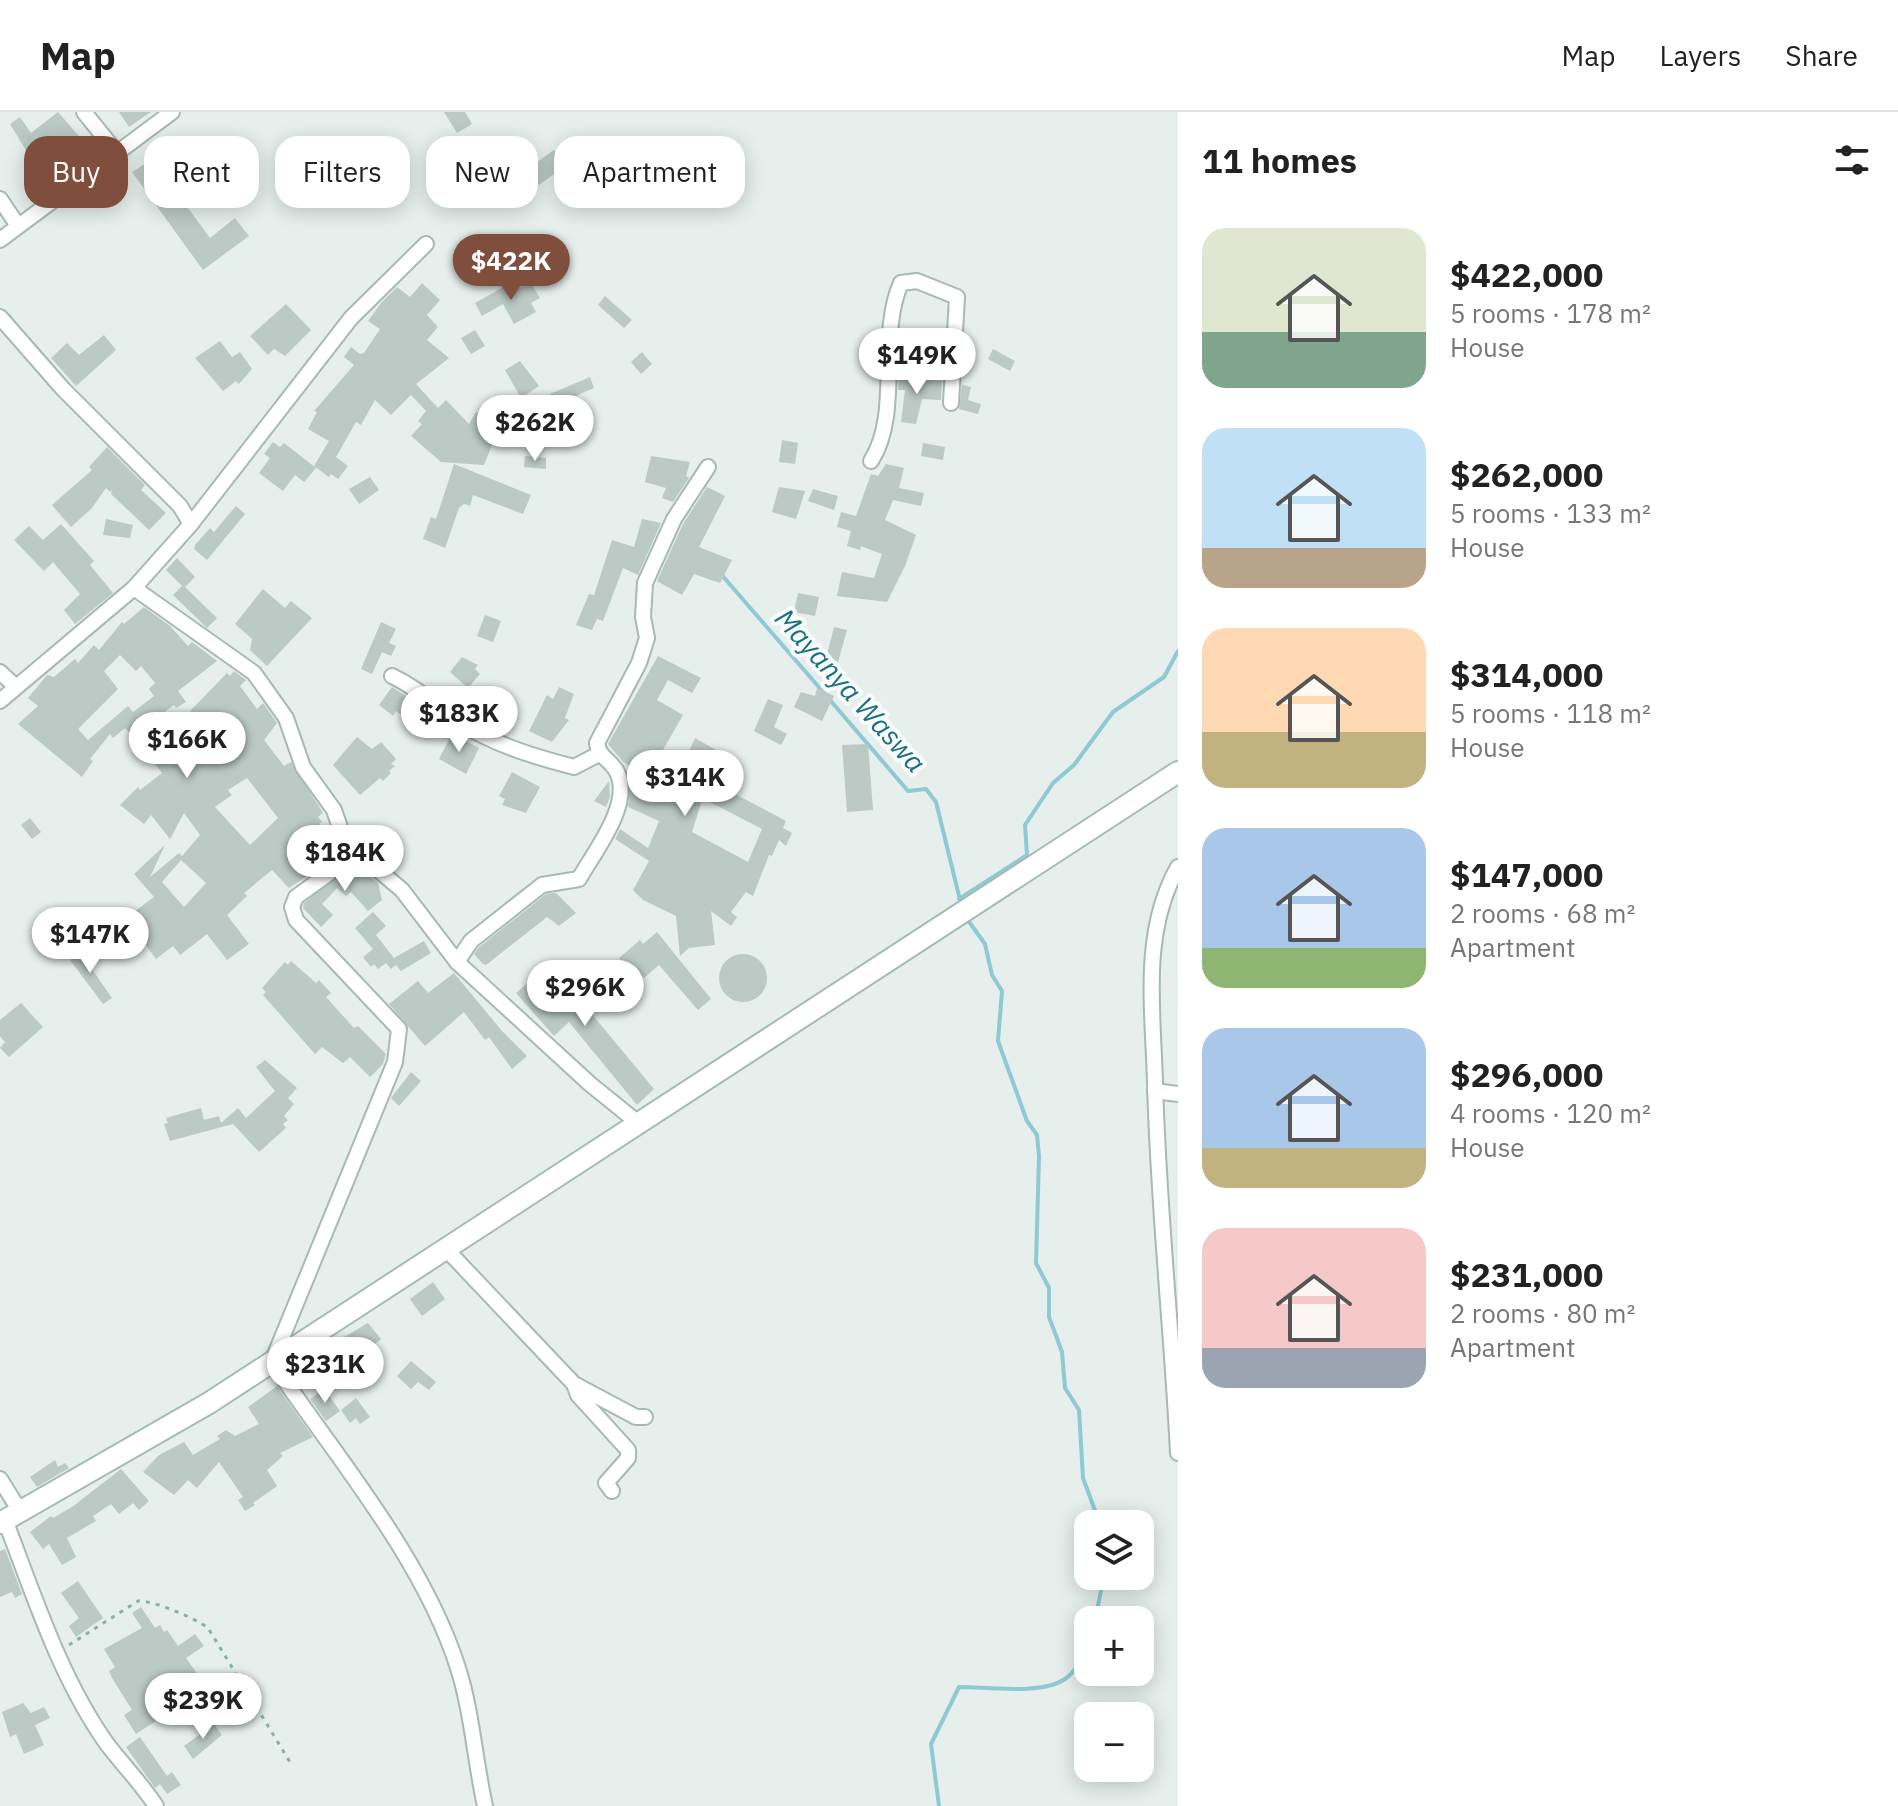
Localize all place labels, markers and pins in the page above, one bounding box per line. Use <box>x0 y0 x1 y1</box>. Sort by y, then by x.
pin: $422K <box>455 234 567 302</box>
pin: $149K <box>861 328 973 396</box>
pin: $262K <box>479 395 591 463</box>
pin: $183K <box>403 686 515 754</box>
pin: $166K <box>131 712 243 780</box>
pin: $314K <box>629 750 741 818</box>
pin: $184K <box>289 825 401 893</box>
pin: $147K <box>34 907 146 975</box>
pin: $296K <box>529 960 641 1028</box>
pin: $231K <box>269 1337 381 1405</box>
pin: $239K <box>147 1673 259 1741</box>

